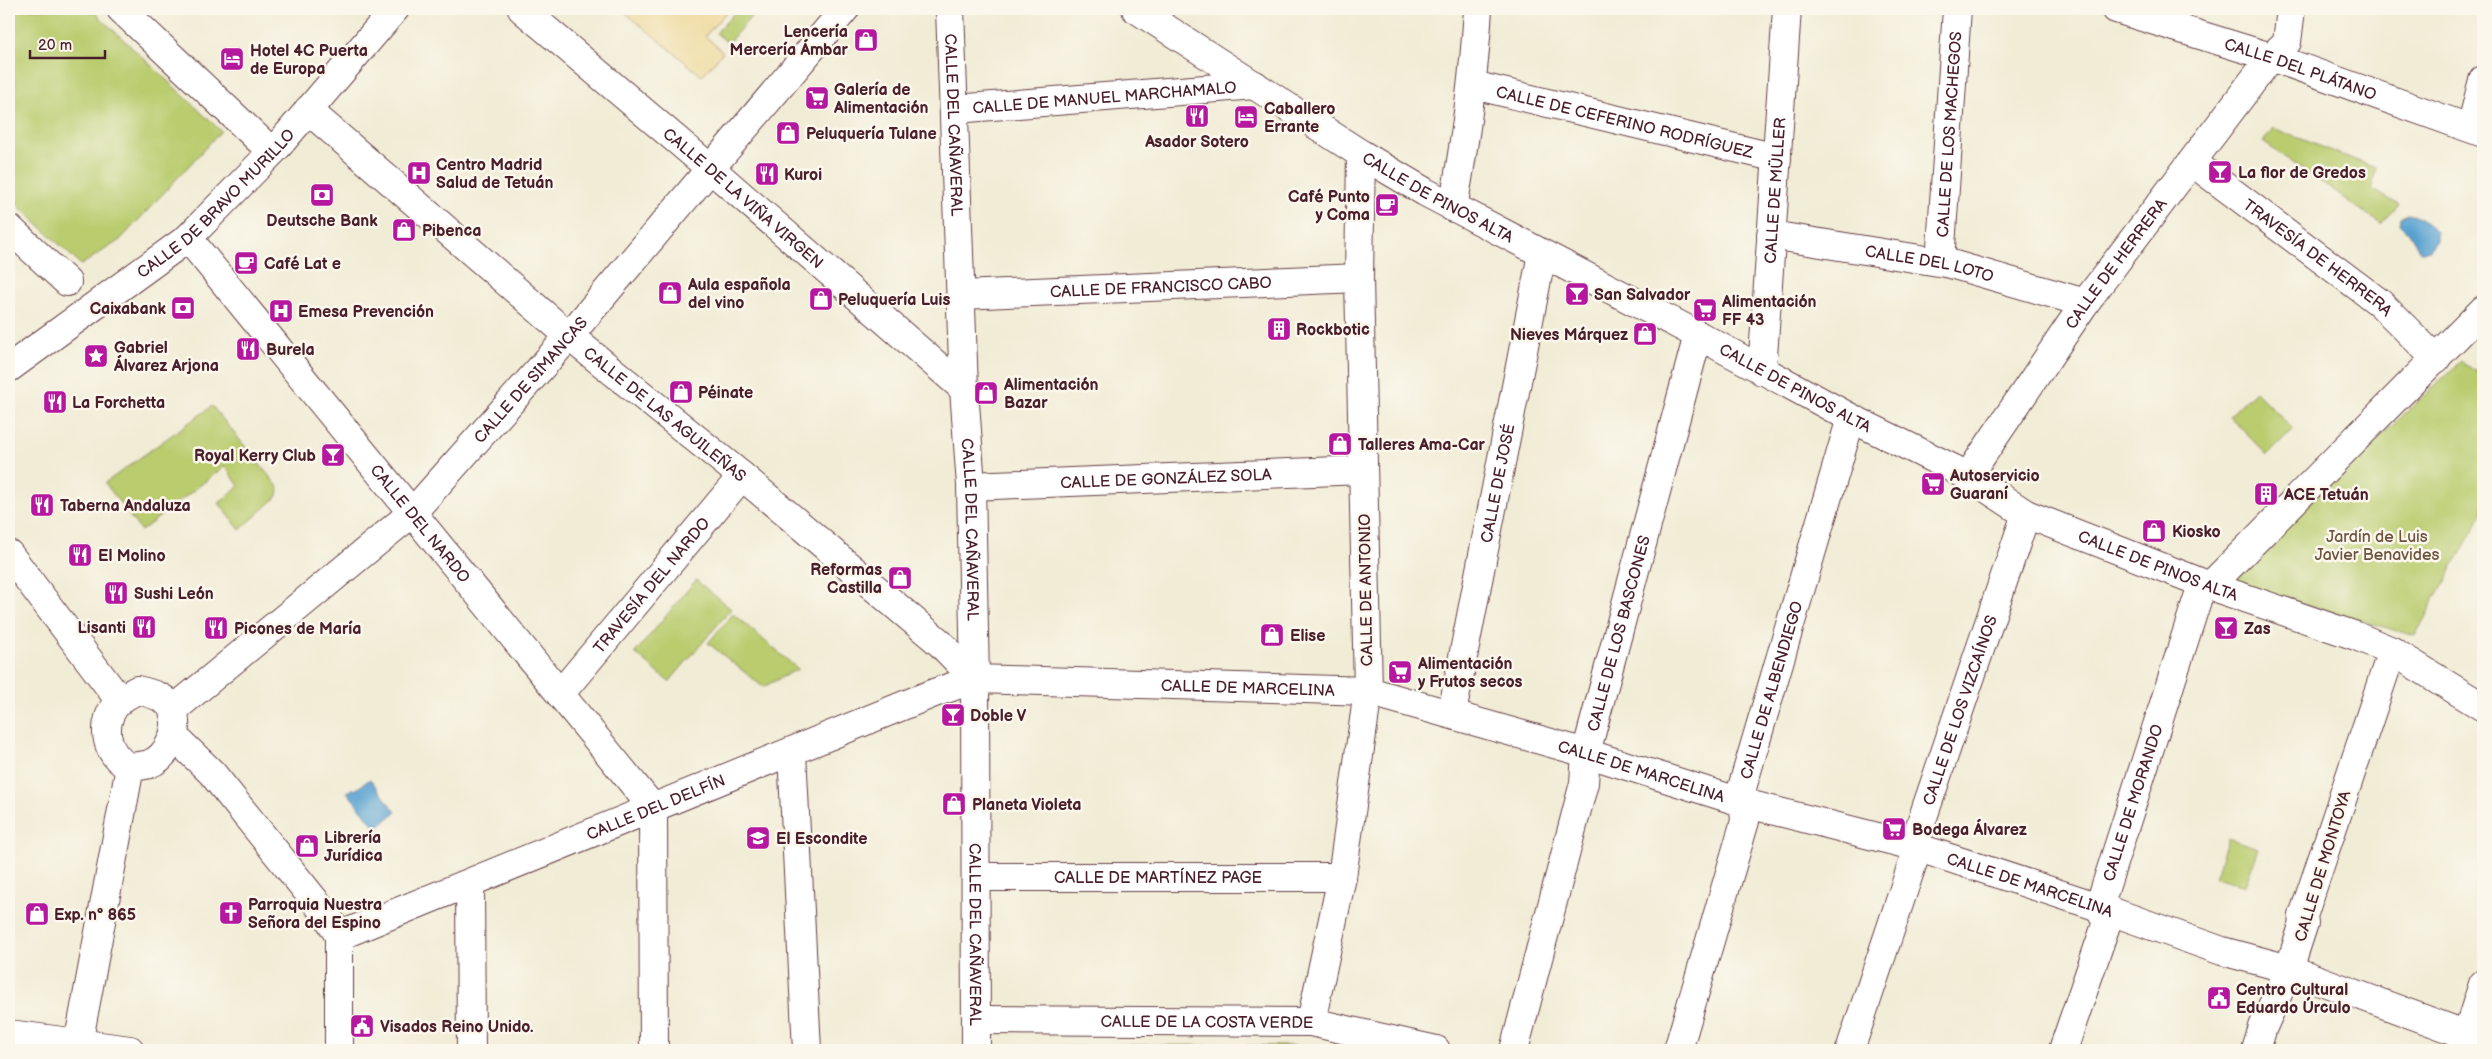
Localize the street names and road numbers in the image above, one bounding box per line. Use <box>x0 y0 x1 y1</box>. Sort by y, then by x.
street label: CALLE DE LOS MACHEGOS <box>1934 31 1966 238</box>
street label: CALLE DEL CAÑAVERAL <box>940 33 966 218</box>
street label: CALLE DEL PLÁTANO <box>2222 35 2379 105</box>
street label: CALLE DE MANUEL MARCHAMALO <box>972 79 1237 119</box>
street label: CALLE DE CEFERINO RODRÍGUEZ <box>1494 83 1755 163</box>
street label: CALLE DE MÜLLER <box>1761 117 1790 264</box>
street label: CALLE DE LA VIÑA VIRGEN <box>659 125 826 273</box>
street label: CALLE DE BRAVO MURILLO <box>134 126 299 283</box>
street label: CALLE DE PINOS ALTA <box>1358 149 1516 248</box>
street label: CALLE DE HERRERA <box>2062 195 2172 333</box>
street label: TRAVESÍA DE HERRERA <box>2239 196 2396 321</box>
street label: CALLE DEL LOTO <box>1863 242 1996 287</box>
street label: CALLE DE FRANCISCO CABO <box>1050 274 1272 302</box>
street label: CALLE DE SIMANCAS <box>471 314 592 447</box>
street label: CALLE DE PINOS ALTA <box>1716 340 1874 437</box>
street label: CALLE DE LAS AGUILEÑAS <box>579 344 749 486</box>
street label: CALLE DE JOSÉ <box>1478 422 1519 545</box>
street label: CALLE DEL CAÑAVERAL <box>957 438 982 622</box>
street label: CALLE DEL NARDO <box>366 461 473 587</box>
street label: CALLE DE GONZÁLEZ SOLA <box>1060 466 1272 493</box>
street label: CALLE DE ANTONIO <box>1356 513 1377 666</box>
street label: TRAVESÍA DEL NARDO <box>590 514 714 658</box>
street label: CALLE DE PINOS ALTA <box>2075 527 2240 606</box>
street label: CALLE DE LOS BASCONES <box>1584 534 1655 734</box>
street label: CALLE DE ALBENDIEGO <box>1737 599 1808 782</box>
street label: CALLE DE LOS VIZCAÍNOS <box>1920 613 2002 808</box>
street label: CALLE DE MARCELINA <box>1161 677 1335 701</box>
street label: CALLE DE MORANDO <box>2100 722 2168 884</box>
street label: CALLE DE MARCELINA <box>1555 737 1727 807</box>
street label: CALLE DEL DELFÍN <box>584 771 728 845</box>
street label: CALLE DE MONTOYA <box>2291 788 2356 944</box>
street label: CALLE DEL CAÑAVERAL <box>964 843 985 1027</box>
street label: CALLE DE MARCELINA <box>1944 850 2115 922</box>
street label: CALLE DE MARTÍNEZ PAGE <box>1054 867 1262 888</box>
street label: CALLE DE LA COSTA VERDE <box>1100 1013 1313 1033</box>

